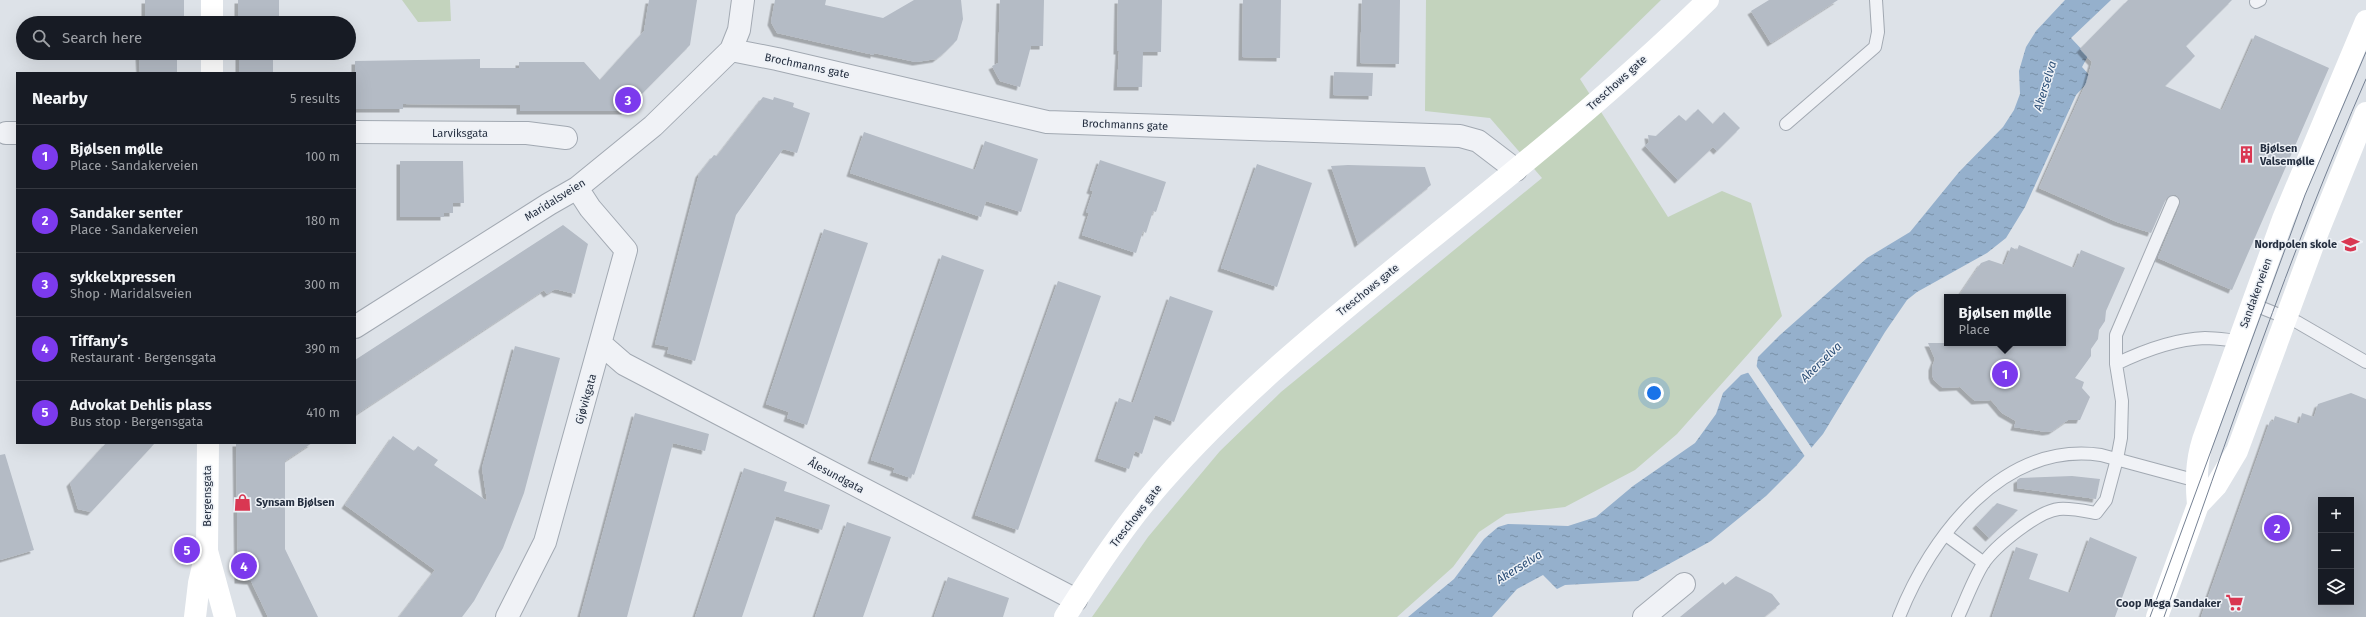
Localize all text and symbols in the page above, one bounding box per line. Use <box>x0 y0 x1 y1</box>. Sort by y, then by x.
search box <box>16 16 356 60</box>
icon: search <box>30 27 52 49</box>
text: Search here <box>62 29 142 47</box>
street label: Brochmanns gate <box>763 51 851 81</box>
street label: Treschows gate <box>1584 53 1650 113</box>
water label: Akerselva <box>2030 59 2059 114</box>
pin: 3 <box>615 85 641 115</box>
text: Nearby <box>32 88 87 109</box>
text: 5 results <box>290 91 340 106</box>
street label: Brochmanns gate <box>1082 117 1168 133</box>
street label: Larviksgata <box>432 127 488 140</box>
text: Bjølsen mølle <box>70 140 163 158</box>
place label: Bjølsen Valsemølle <box>2259 142 2315 168</box>
building icon: Bjølsen Valsemølle <box>2237 144 2257 164</box>
text: 1 <box>42 149 48 164</box>
text: 100 m <box>305 149 340 164</box>
text: Place · Sandakerveien <box>70 158 198 173</box>
street label: Maridalsveien <box>522 176 588 224</box>
text: Sandaker senter <box>70 204 183 222</box>
text: 2 <box>42 213 48 228</box>
text: 180 m <box>305 213 340 228</box>
text: Place · Sandakerveien <box>70 222 198 237</box>
school or university icon: Nordpolen skole <box>2340 234 2360 254</box>
place label: Nordpolen skole <box>2254 238 2337 251</box>
street label: Sandakerveien <box>2237 256 2275 330</box>
street label: Treschows gate <box>1334 261 1402 319</box>
text: sykkelxpressen <box>70 268 176 286</box>
text: 3 <box>42 277 48 292</box>
text: 300 m <box>304 277 340 292</box>
text: Shop · Maridalsveien <box>70 286 192 301</box>
popup <box>1944 294 2066 346</box>
text: Bjølsen mølle <box>1959 304 2051 322</box>
text: Place <box>1959 322 1990 337</box>
text: Tiffany’s <box>70 332 128 350</box>
water label: Akerselva <box>1797 339 1845 386</box>
text: 4 <box>41 341 49 356</box>
text: 390 m <box>305 341 340 356</box>
text: Restaurant · Bergensgata <box>70 350 216 365</box>
pin: 1 <box>1992 359 2018 389</box>
street label: Gjøvikgata <box>573 372 599 426</box>
your location <box>1644 383 1664 403</box>
text: Advokat Dehlis plass <box>70 396 212 414</box>
text: 5 <box>42 405 48 420</box>
text: 410 m <box>306 405 340 420</box>
text: Bus stop · Bergensgata <box>70 414 203 429</box>
street label: Ålesundgata <box>806 455 867 496</box>
street label: Bergensgata <box>201 465 214 527</box>
street label: Treschows gate <box>1108 482 1164 550</box>
shop icon: Synsam Bjølsen <box>233 492 253 512</box>
place label: Synsam Bjølsen <box>256 496 335 509</box>
map controls <box>2318 497 2354 605</box>
button: + <box>2318 497 2354 533</box>
pin: 2 <box>2264 513 2290 543</box>
button: − <box>2318 533 2354 569</box>
pin: 5 <box>174 535 200 565</box>
water label: Akerselva <box>1493 547 1545 587</box>
pin: 4 <box>231 551 257 581</box>
button: layers <box>2318 569 2354 605</box>
supermarket icon: Coop Mega Sandaker <box>2224 593 2244 613</box>
place label: Coop Mega Sandaker <box>2116 597 2222 610</box>

